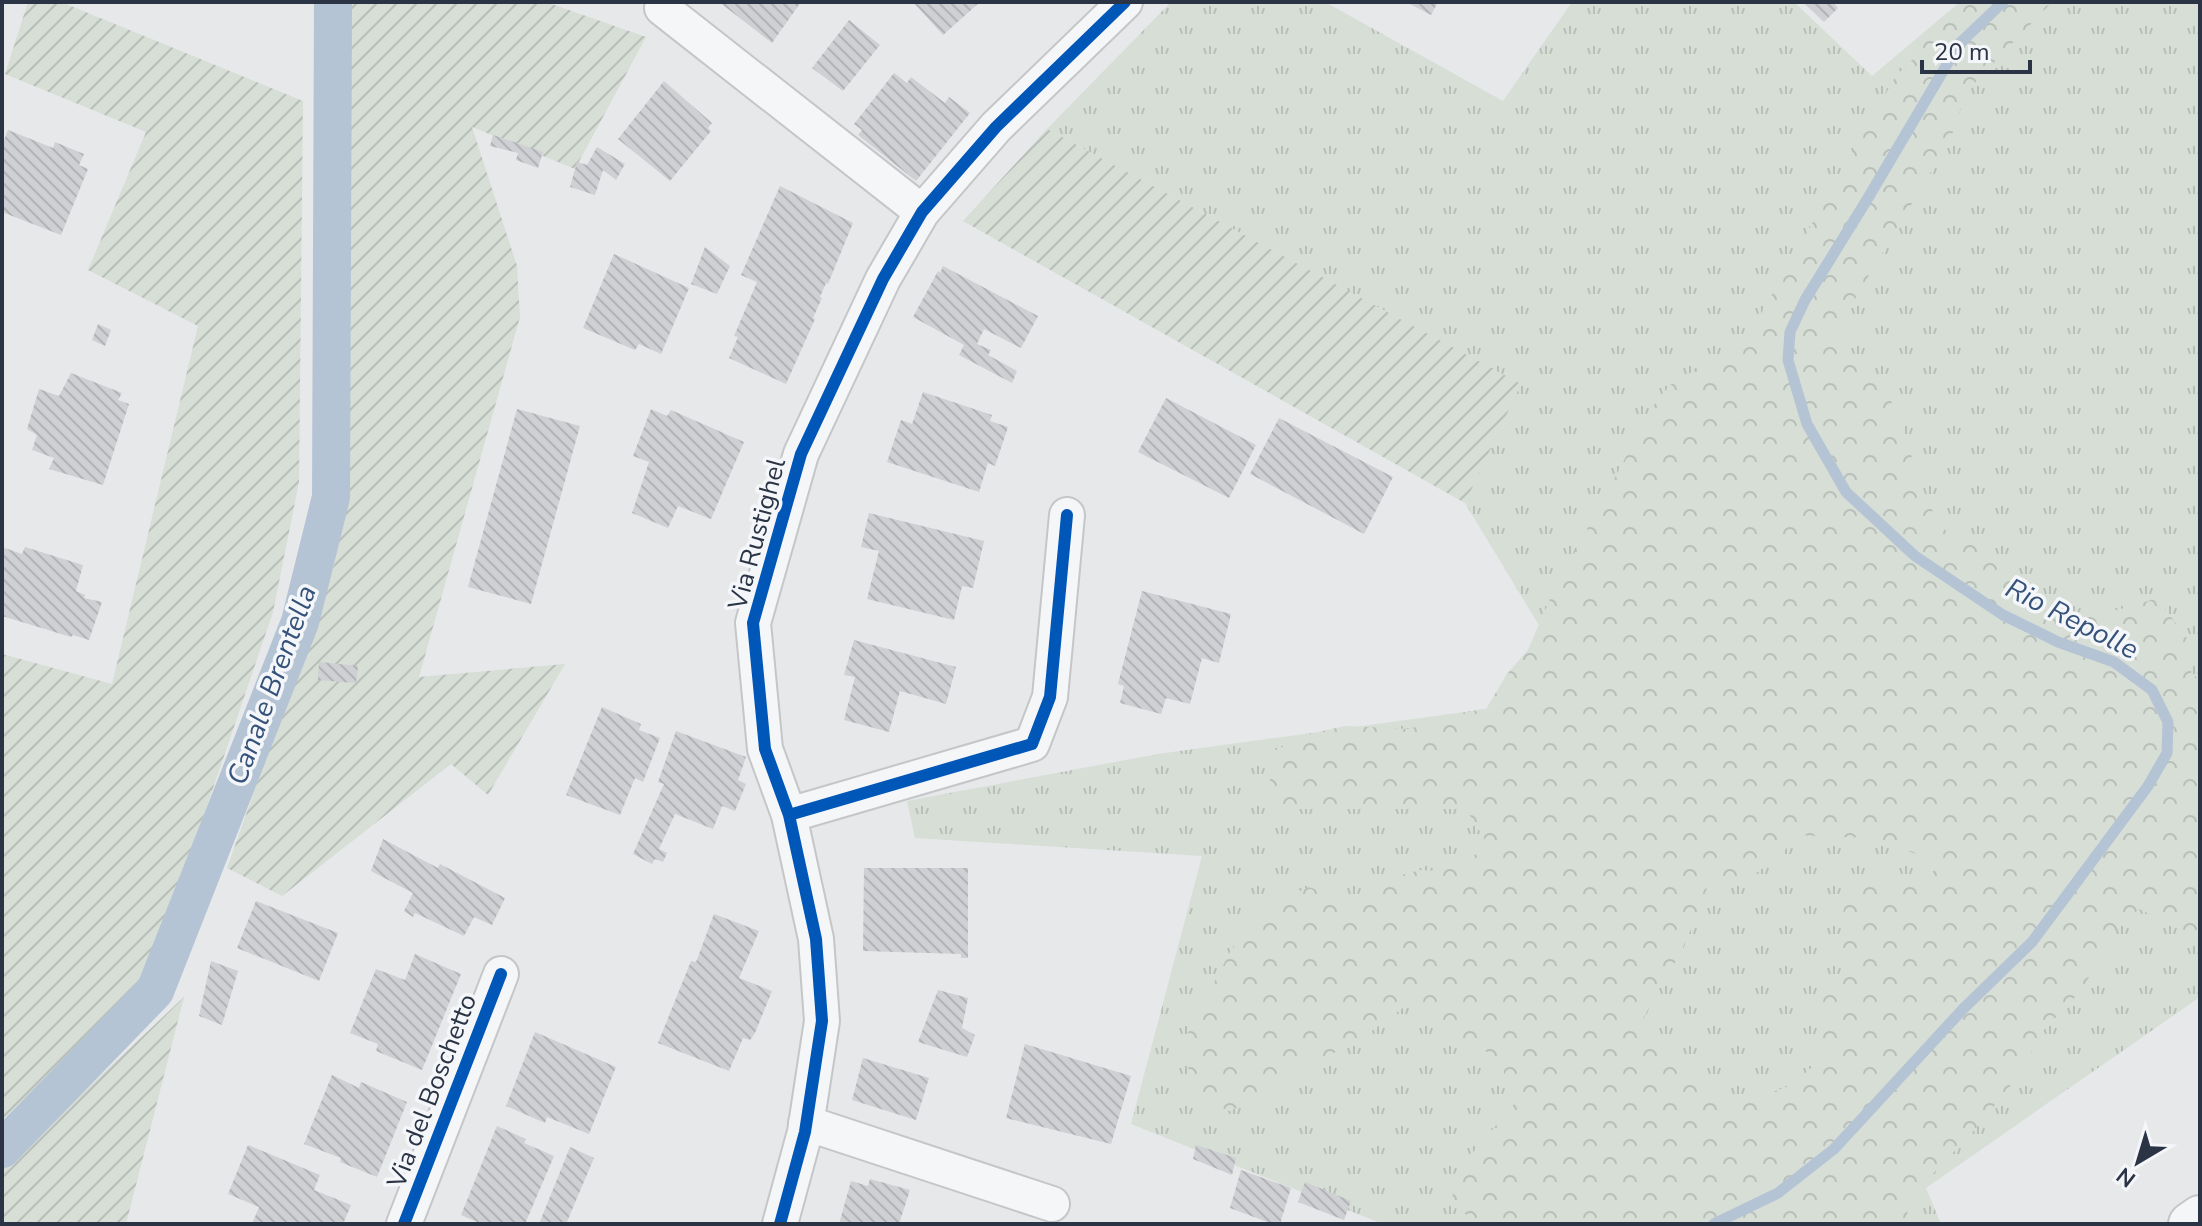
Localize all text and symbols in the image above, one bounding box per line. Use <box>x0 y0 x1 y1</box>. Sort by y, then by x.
scale bar <box>1922 24 2030 74</box>
text: 20 m <box>1934 36 1990 68</box>
street label: Via Rustighel <box>720 454 794 615</box>
water label: Rio Repolle <box>1999 569 2145 669</box>
water label: Canale Brentella <box>218 580 326 790</box>
street label: Via del Boschetto <box>379 989 485 1194</box>
north arrow <box>2098 1122 2178 1202</box>
text: N <box>2111 1160 2142 1194</box>

